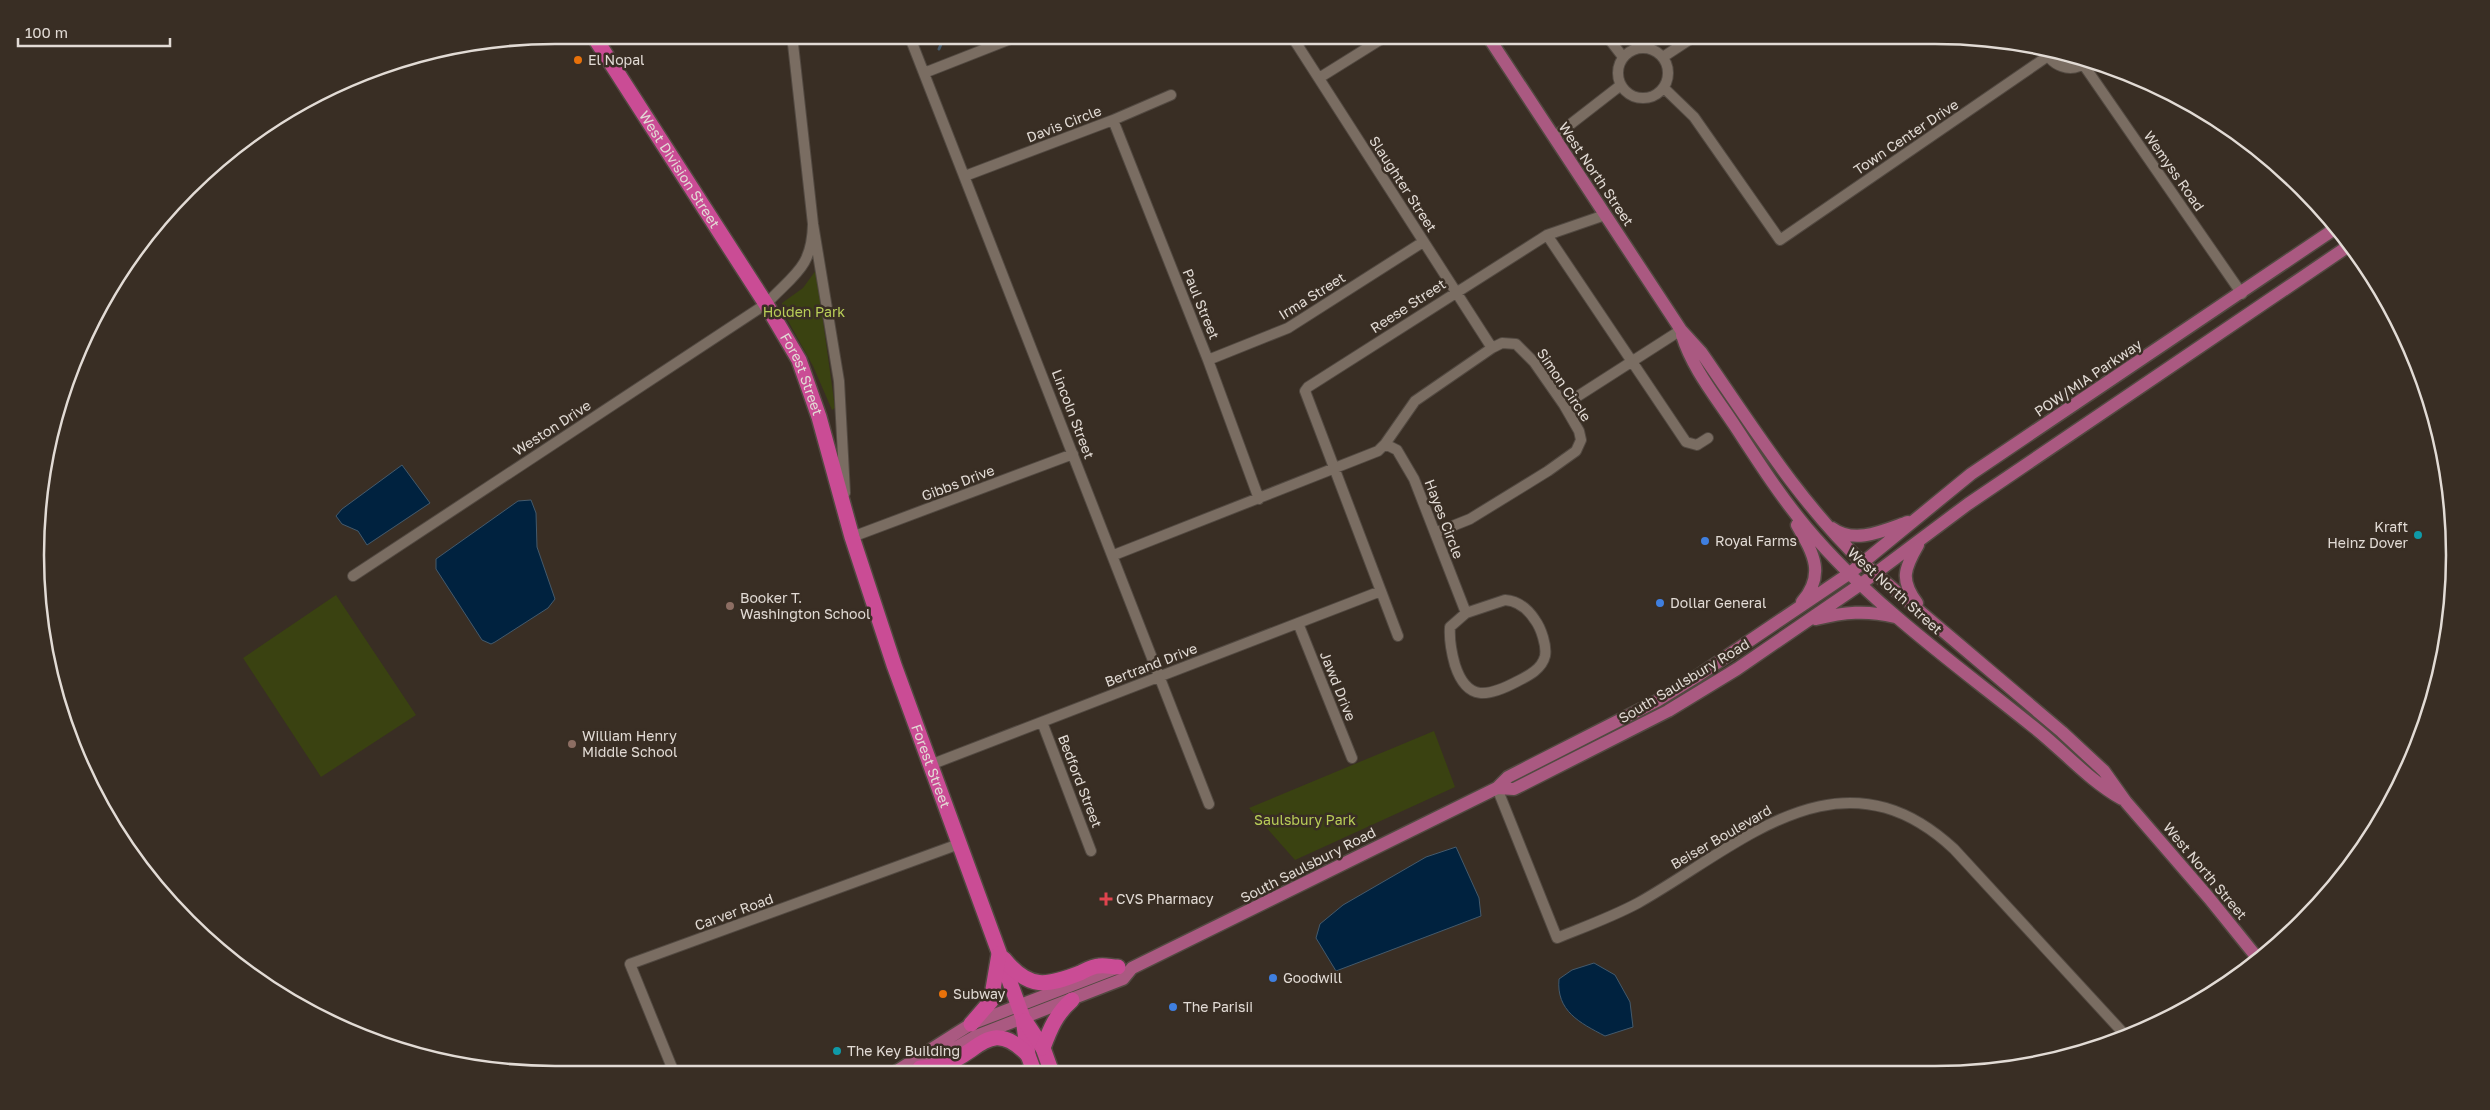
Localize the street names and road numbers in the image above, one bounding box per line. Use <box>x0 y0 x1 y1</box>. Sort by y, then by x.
street label: Town Center Drive <box>1850 95 1961 178</box>
street label: Davis Circle <box>1024 102 1104 146</box>
street label: West Division Street <box>636 108 724 231</box>
street label: West North Street <box>1555 119 1637 229</box>
street label: Wemyss Road <box>2141 128 2208 214</box>
street label: Slaughter Street <box>1366 133 1441 235</box>
street label: Paul Street <box>1180 266 1223 342</box>
street label: Irma Street <box>1275 268 1348 323</box>
street label: Reese Street <box>1367 275 1448 336</box>
street label: Forest Street <box>777 330 827 418</box>
street label: POW/MIA Parkway <box>2031 335 2145 420</box>
street label: Simon Circle <box>1534 345 1595 424</box>
street label: Lincoln Street <box>1049 367 1098 461</box>
street label: Weston Drive <box>510 396 594 459</box>
street label: Gibbs Drive <box>919 461 997 504</box>
street label: Hayes Circle <box>1422 477 1467 561</box>
street label: West North Street <box>1845 544 1946 638</box>
street label: South Saulsbury Road <box>1615 635 1752 726</box>
street label: Bertrand Drive <box>1102 639 1199 690</box>
street label: Jawd Drive <box>1317 649 1360 723</box>
street label: Forest Street <box>908 722 955 810</box>
street label: Bedford Street <box>1055 732 1106 830</box>
street label: Beiser Boulevard <box>1667 801 1774 872</box>
street label: West North Street <box>2160 819 2251 923</box>
street label: South Saulsbury Road <box>1237 823 1378 906</box>
street label: Carver Road <box>692 889 775 934</box>

